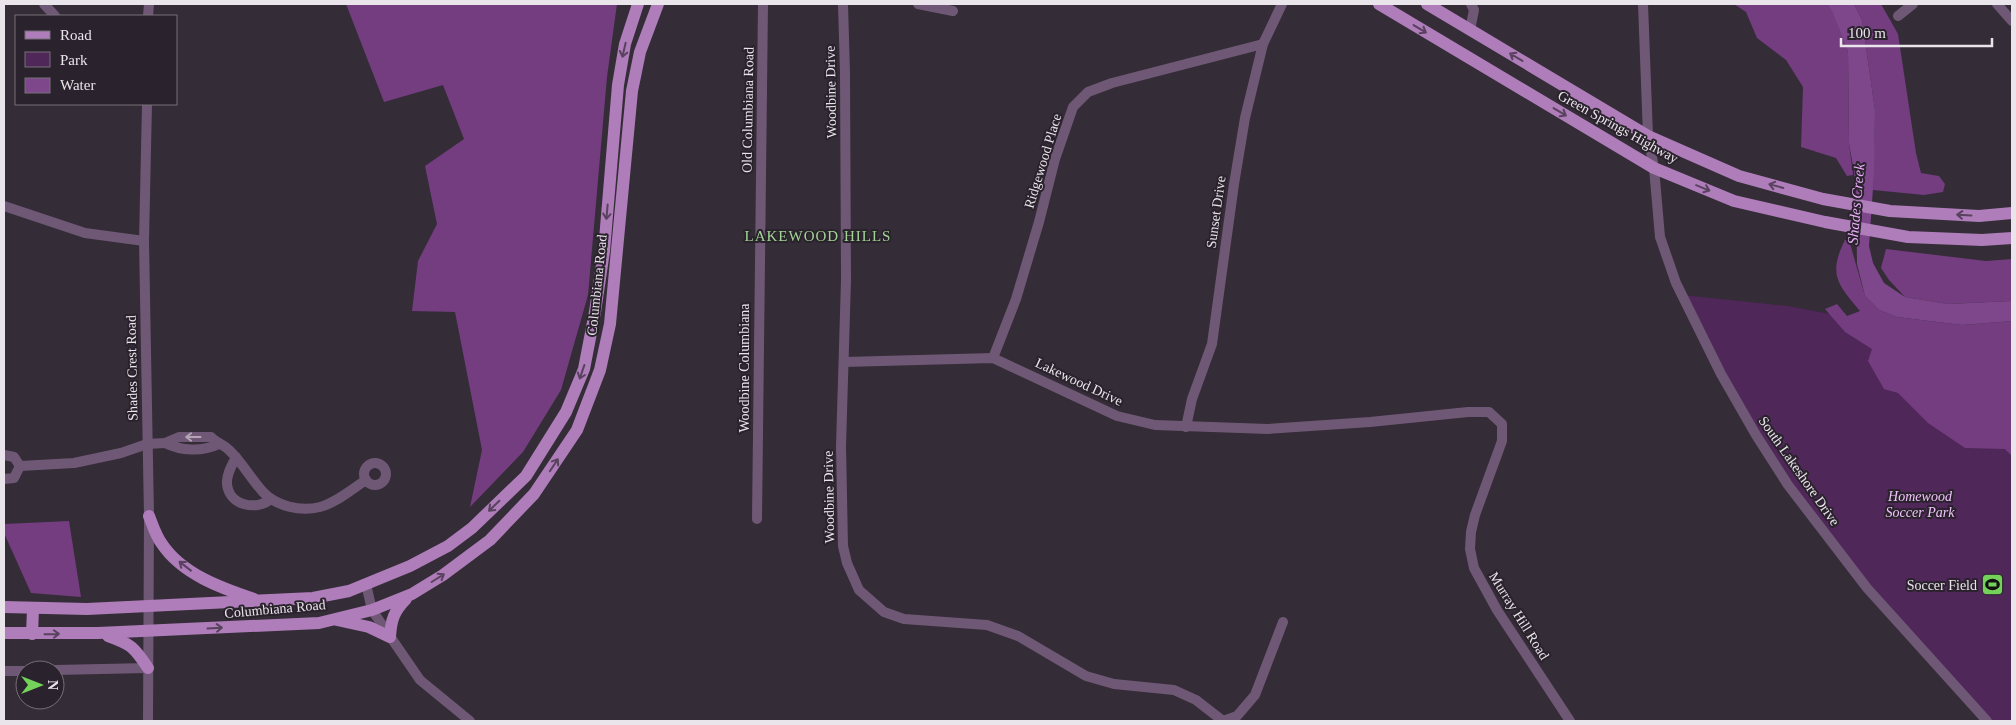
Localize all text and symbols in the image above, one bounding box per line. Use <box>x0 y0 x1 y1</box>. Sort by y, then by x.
legend <box>15 15 178 105</box>
scale bar <box>1841 15 1992 47</box>
one-way arrow <box>1413 24 1427 34</box>
text: 100 m <box>1848 25 1886 41</box>
text: Road <box>60 27 92 43</box>
one-way arrow <box>619 42 628 58</box>
street label: Woodbine Drive <box>823 46 839 138</box>
street label: Old Columbiana Road <box>739 47 757 173</box>
text: Park <box>60 52 88 68</box>
one-way arrow <box>1509 52 1523 62</box>
text: Water <box>60 77 95 93</box>
street label: Green Springs Highway <box>1555 88 1681 166</box>
one-way arrow <box>1552 108 1566 118</box>
street label: Ridgewood Place <box>1021 112 1065 210</box>
water label: Shades Creek <box>1844 162 1868 245</box>
street label: Sunset Drive <box>1204 175 1228 249</box>
one-way arrow <box>1768 181 1784 190</box>
one-way arrow <box>1695 184 1710 193</box>
one-way arrow <box>603 204 612 220</box>
one-way arrow <box>1956 210 1972 219</box>
district label: LAKEWOOD HILLS <box>745 228 891 244</box>
street label: Columbiana Road <box>584 234 610 336</box>
street label: Woodbine Columbiana <box>737 303 752 433</box>
street label: Shades Crest Road <box>124 315 140 421</box>
street label: Lakewood Drive <box>1033 355 1125 409</box>
one-way arrow <box>577 364 586 379</box>
street label: South Lakeshore Drive <box>1756 414 1842 528</box>
one-way arrow <box>185 432 201 442</box>
street label: Woodbine Drive <box>821 451 837 543</box>
one-way arrow <box>549 459 559 473</box>
park label: Homewood Soccer Park <box>1886 489 1955 520</box>
one-way arrow <box>488 500 500 512</box>
one-way arrow <box>179 561 192 572</box>
street label: Murray Hill Road <box>1486 569 1552 663</box>
one-way arrow <box>431 572 445 583</box>
sports icon: Soccer Field <box>1981 573 2005 597</box>
place label: Soccer Field <box>1907 578 1977 593</box>
street label: Columbiana Road <box>224 597 326 621</box>
one-way arrow <box>207 624 223 633</box>
one-way arrow <box>44 629 60 639</box>
north arrow <box>15 660 65 710</box>
text: N <box>45 680 60 690</box>

